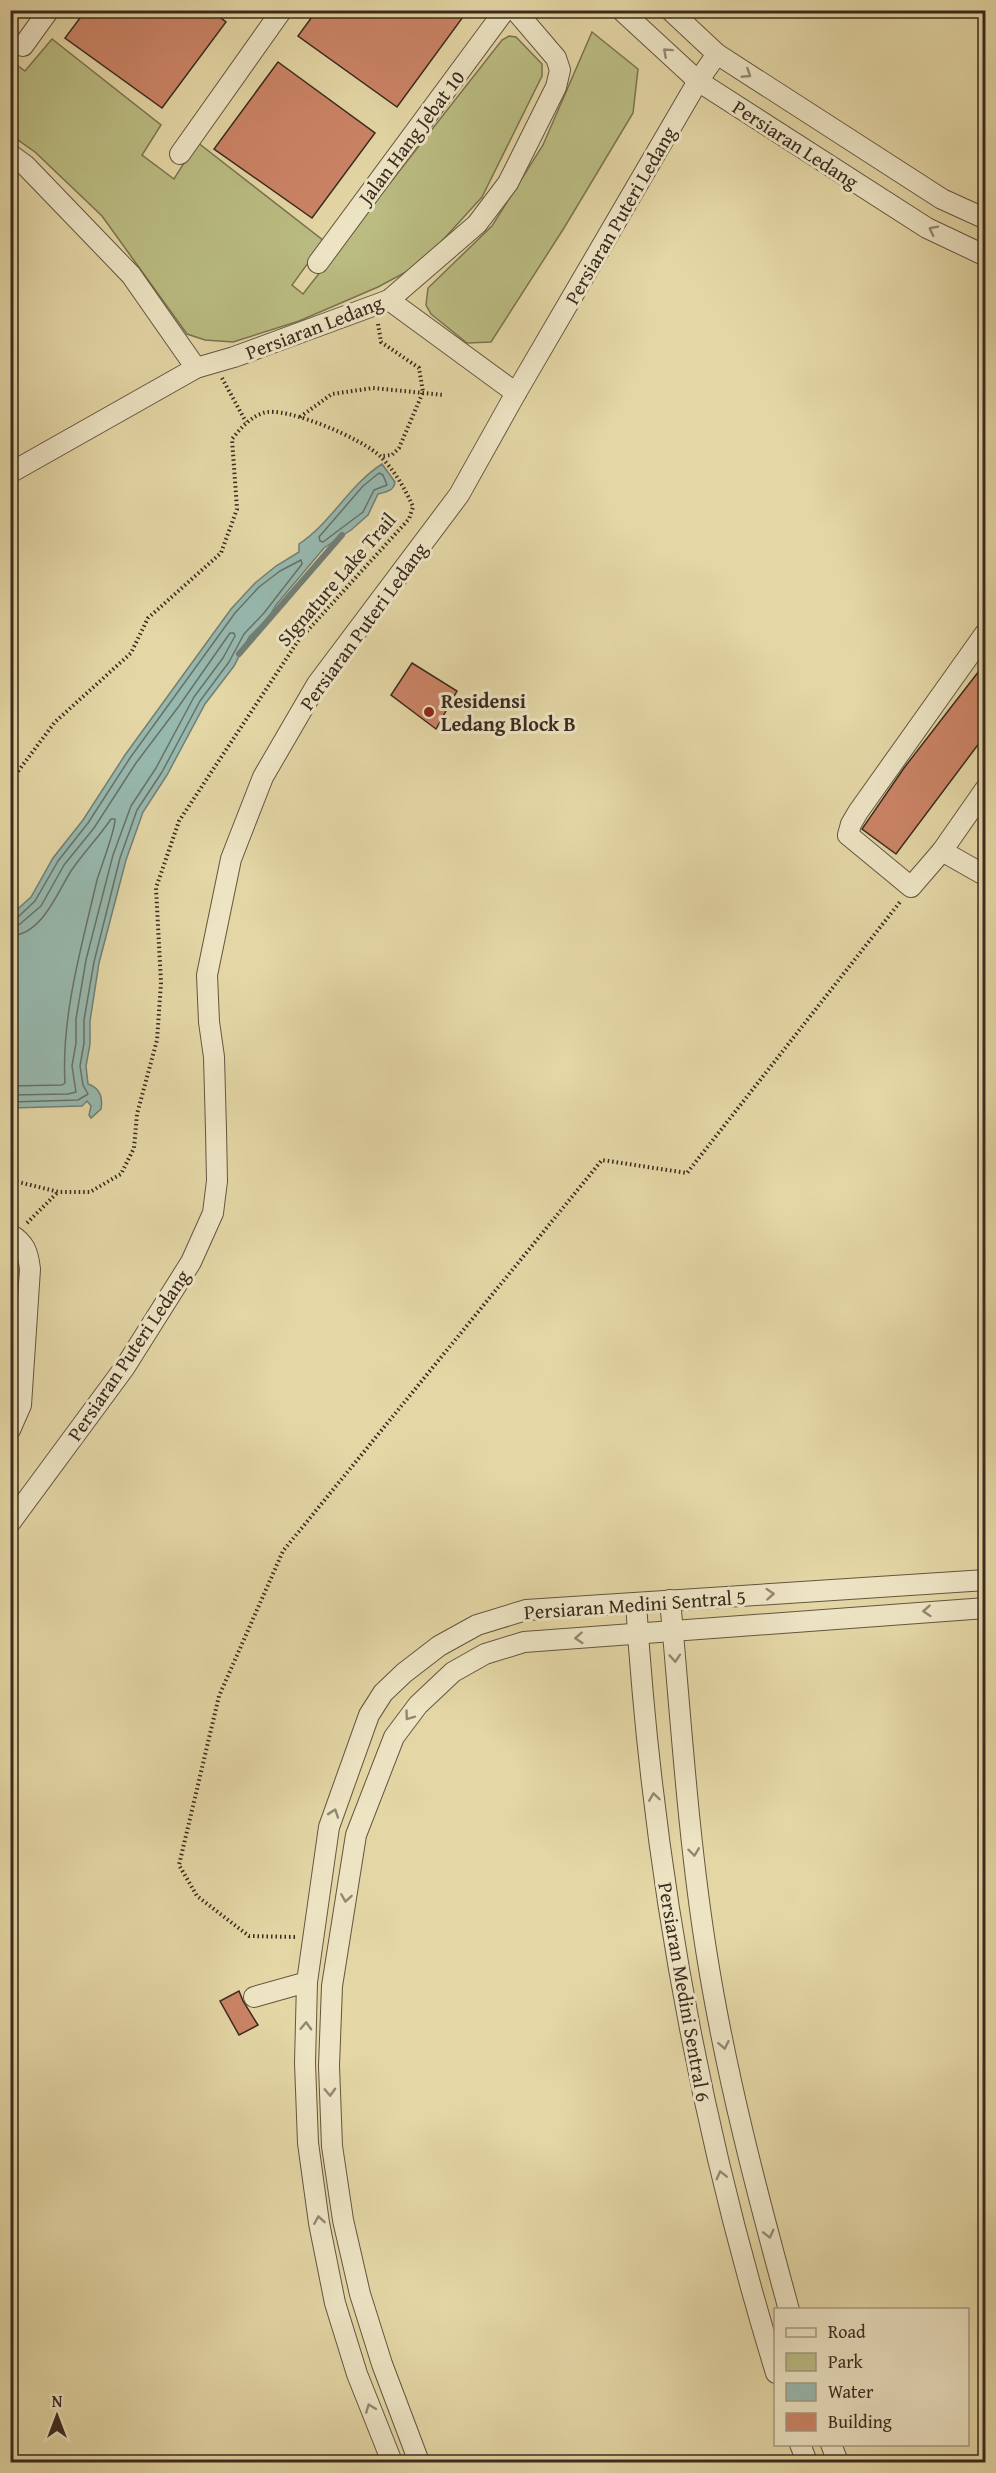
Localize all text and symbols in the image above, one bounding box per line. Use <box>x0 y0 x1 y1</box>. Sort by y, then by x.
one-way arrow <box>663 48 673 59</box>
street label: Jalan Hang Jebat 10 <box>349 64 471 212</box>
one-way arrow <box>740 67 751 78</box>
street label: Persiaran Ledang <box>727 92 865 196</box>
street label: Persiaran Puteri Ledang <box>557 121 683 309</box>
one-way arrow <box>928 226 939 238</box>
street label: Persiaran Ledang <box>241 287 387 367</box>
street label: SIgnature Lake Trail <box>270 505 403 652</box>
street label: Persiaran Puteri Ledang <box>292 536 434 716</box>
place label: Residensi Ledang Block B <box>441 686 576 738</box>
marker: Residensi Ledang Block B <box>422 705 436 719</box>
street label: Persiaran Puteri Ledang <box>60 1263 196 1447</box>
street label: Persiaran Medini Sentral 5 <box>523 1582 747 1626</box>
one-way arrow <box>766 1587 775 1600</box>
one-way arrow <box>923 1604 932 1617</box>
one-way arrow <box>575 1631 584 1644</box>
one-way arrow <box>668 1654 681 1663</box>
one-way arrow <box>406 1709 417 1720</box>
one-way arrow <box>648 1792 660 1801</box>
one-way arrow <box>327 1808 340 1819</box>
one-way arrow <box>687 1848 700 1857</box>
street label: Persiaran Medini Sentral 6 <box>651 1880 719 2104</box>
one-way arrow <box>340 1893 353 1903</box>
one-way arrow <box>300 2022 312 2031</box>
one-way arrow <box>717 2039 730 2049</box>
one-way arrow <box>324 2087 337 2096</box>
one-way arrow <box>715 2170 728 2180</box>
one-way arrow <box>313 2216 325 2225</box>
one-way arrow <box>761 2229 774 2239</box>
legend <box>774 2308 969 2446</box>
text: Road <box>828 2318 866 2345</box>
text: Park <box>828 2348 864 2375</box>
text: Water <box>828 2378 874 2405</box>
north arrow <box>27 2386 87 2446</box>
text: N <box>52 2389 63 2413</box>
one-way arrow <box>365 2403 377 2414</box>
text: Building <box>828 2408 892 2435</box>

